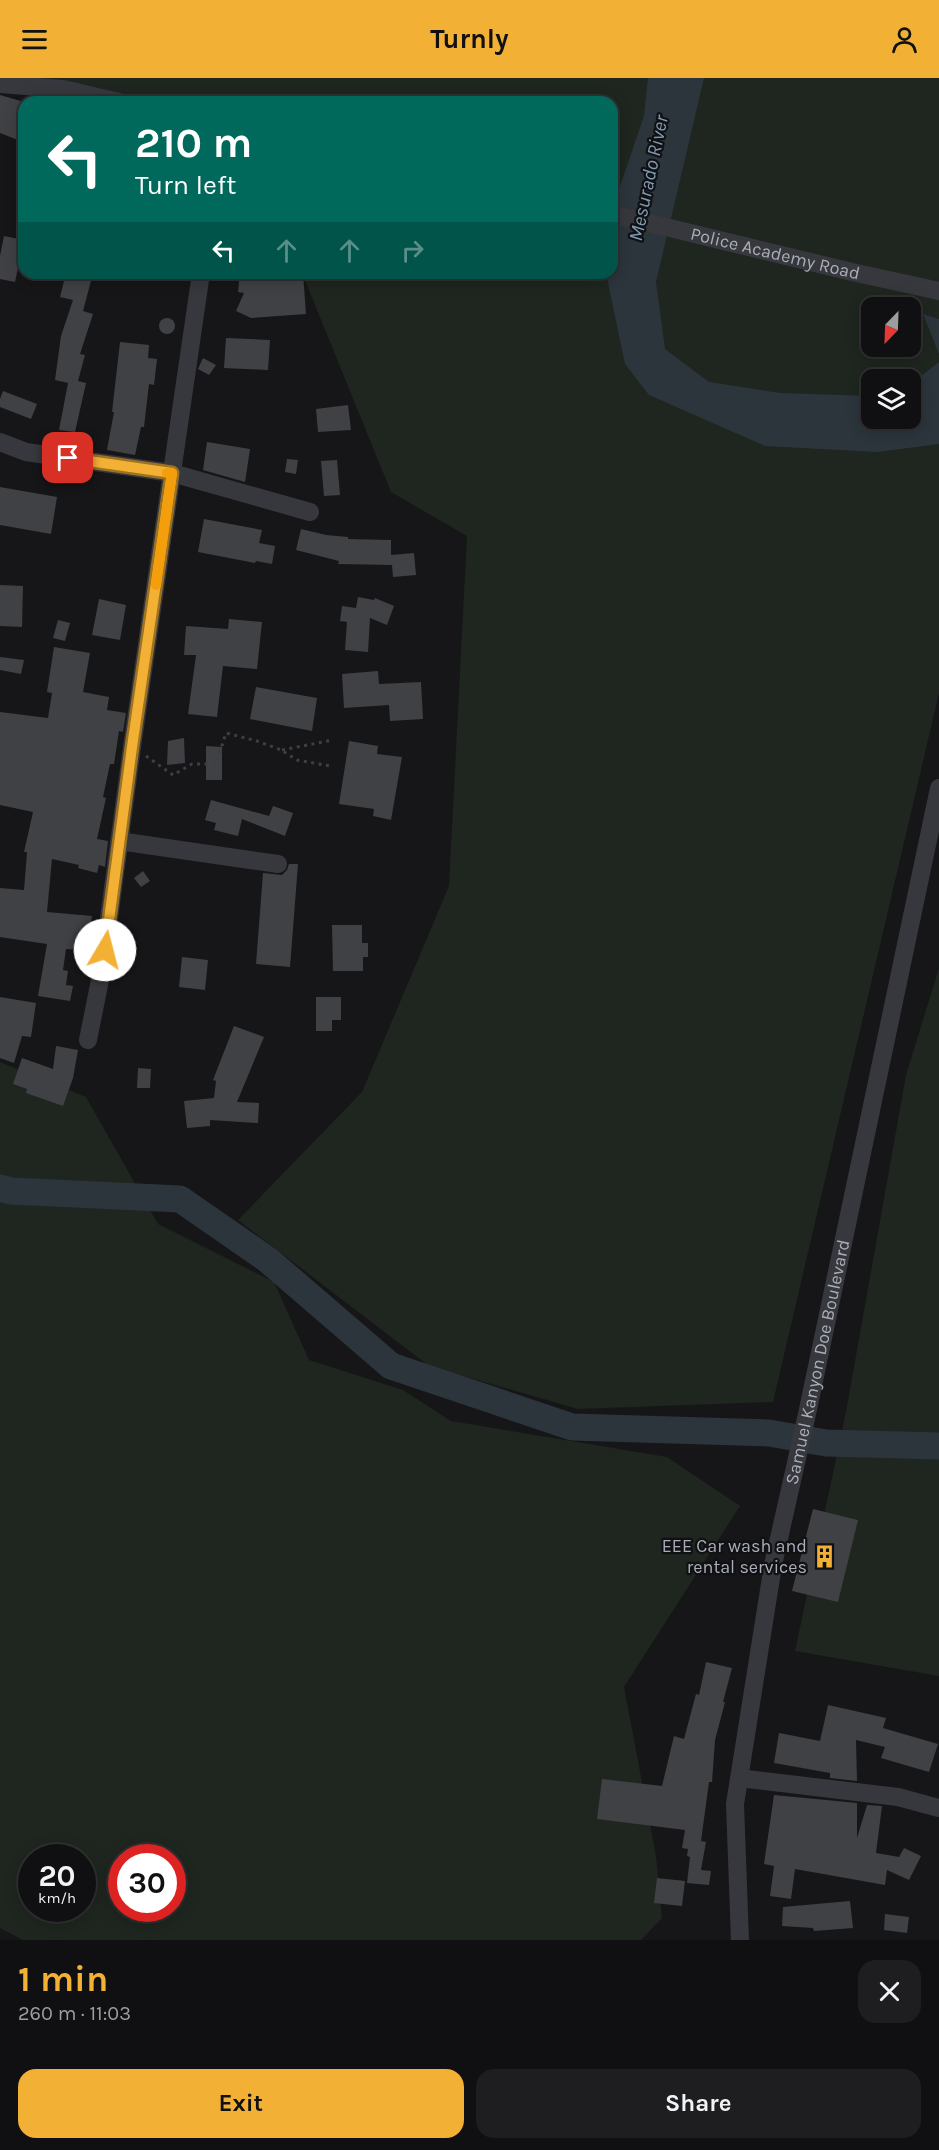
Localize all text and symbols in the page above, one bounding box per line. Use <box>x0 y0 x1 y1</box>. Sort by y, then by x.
icon: menu <box>18 23 51 56</box>
text: Turnly <box>430 23 509 55</box>
icon: person <box>888 23 921 56</box>
water label: Mesurado River <box>624 112 673 243</box>
text: 210 m <box>135 118 252 168</box>
icon: left <box>36 120 114 198</box>
text: Turn left <box>135 169 236 201</box>
street label: Police Academy Road <box>688 222 862 284</box>
icon: left <box>207 234 240 267</box>
icon: ahead <box>270 234 303 267</box>
icon: ahead <box>333 234 366 267</box>
icon: right <box>396 234 429 267</box>
north arrow <box>861 297 921 357</box>
map controls <box>861 297 921 429</box>
button: layers <box>861 369 921 429</box>
pin <box>42 432 93 483</box>
icon: arrive <box>51 441 84 474</box>
position arrow <box>73 918 137 982</box>
street label: Samuel Kanyon Doe Boulevard <box>780 1237 855 1486</box>
place label: EEE Car wash and rental services <box>662 1535 807 1578</box>
building icon: EEE Car wash and rental services <box>812 1543 838 1569</box>
speed limit sign: 30 <box>108 1844 186 1922</box>
text: 20 <box>38 1858 76 1894</box>
text: km/h <box>38 1889 76 1907</box>
text: 1 min <box>18 1958 108 2000</box>
button: close <box>858 1960 921 2023</box>
text: 260 m · 11:03 <box>18 2002 131 2025</box>
button: Exit <box>18 2069 464 2138</box>
button: Share <box>476 2069 921 2138</box>

